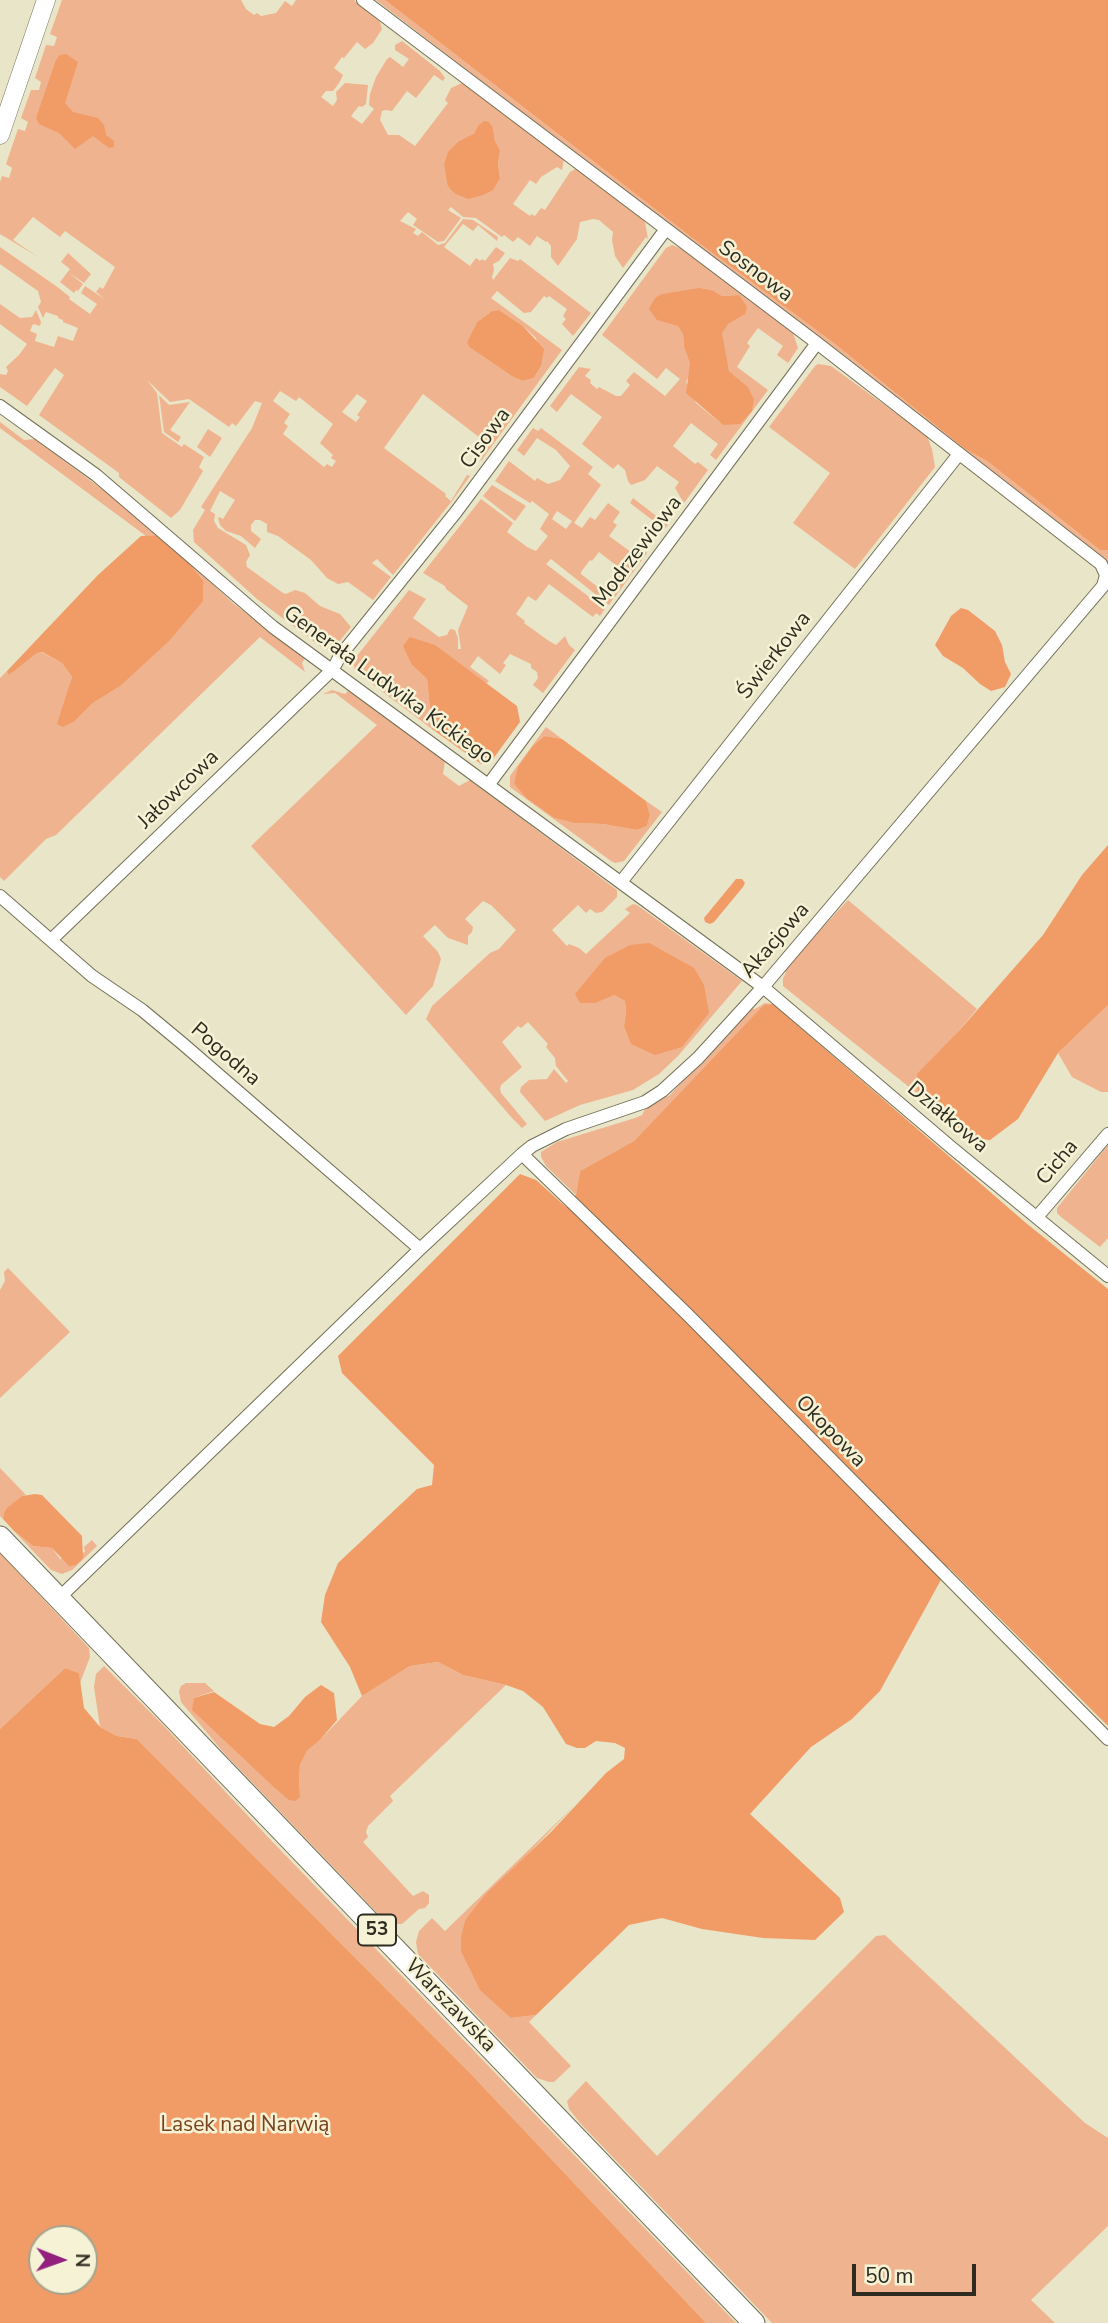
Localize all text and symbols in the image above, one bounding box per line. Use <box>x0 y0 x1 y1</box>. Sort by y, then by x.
street label: Sosnowa <box>713 236 797 308</box>
street label: Cisowa <box>455 404 517 474</box>
street label: Modrzewiowa <box>588 491 688 613</box>
street label: Generała Ludwika Kickiego <box>278 601 498 771</box>
street label: Świerkowa <box>733 607 817 705</box>
street label: Jałowcowa <box>133 745 225 835</box>
street label: Akacjowa <box>736 898 816 984</box>
street label: Pogodna <box>185 1018 265 1092</box>
street label: Działkowa <box>901 1077 993 1159</box>
street label: Cicha <box>1032 1135 1084 1191</box>
street label: Okopowa <box>790 1391 870 1473</box>
road number: 53 <box>358 1914 396 1946</box>
street label: Warszawska <box>399 1954 501 2058</box>
park label: Lasek nad Narwią <box>161 2113 329 2139</box>
north arrow <box>28 2225 98 2295</box>
scale bar <box>856 2250 980 2294</box>
text: N <box>69 2253 95 2268</box>
text: 50 m <box>865 2262 914 2290</box>

